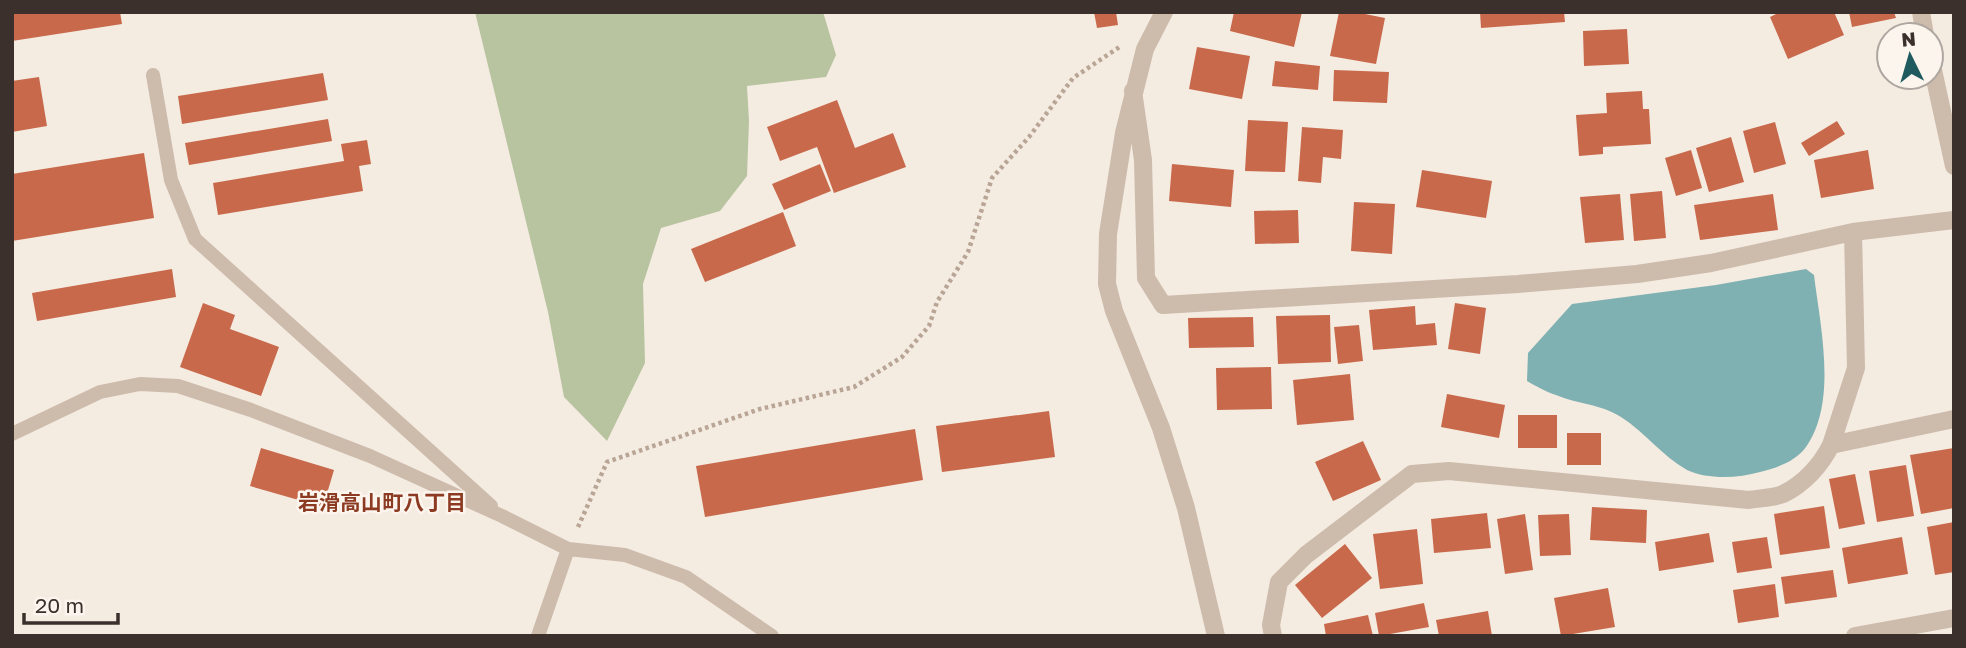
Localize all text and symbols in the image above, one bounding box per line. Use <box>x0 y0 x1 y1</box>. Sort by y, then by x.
north arrow <box>1875 21 1945 91</box>
text: N <box>1900 26 1917 51</box>
district label: 岩滑高山町八丁目 <box>298 489 466 515</box>
scale bar <box>24 582 119 626</box>
text: 20 m <box>35 592 84 618</box>

